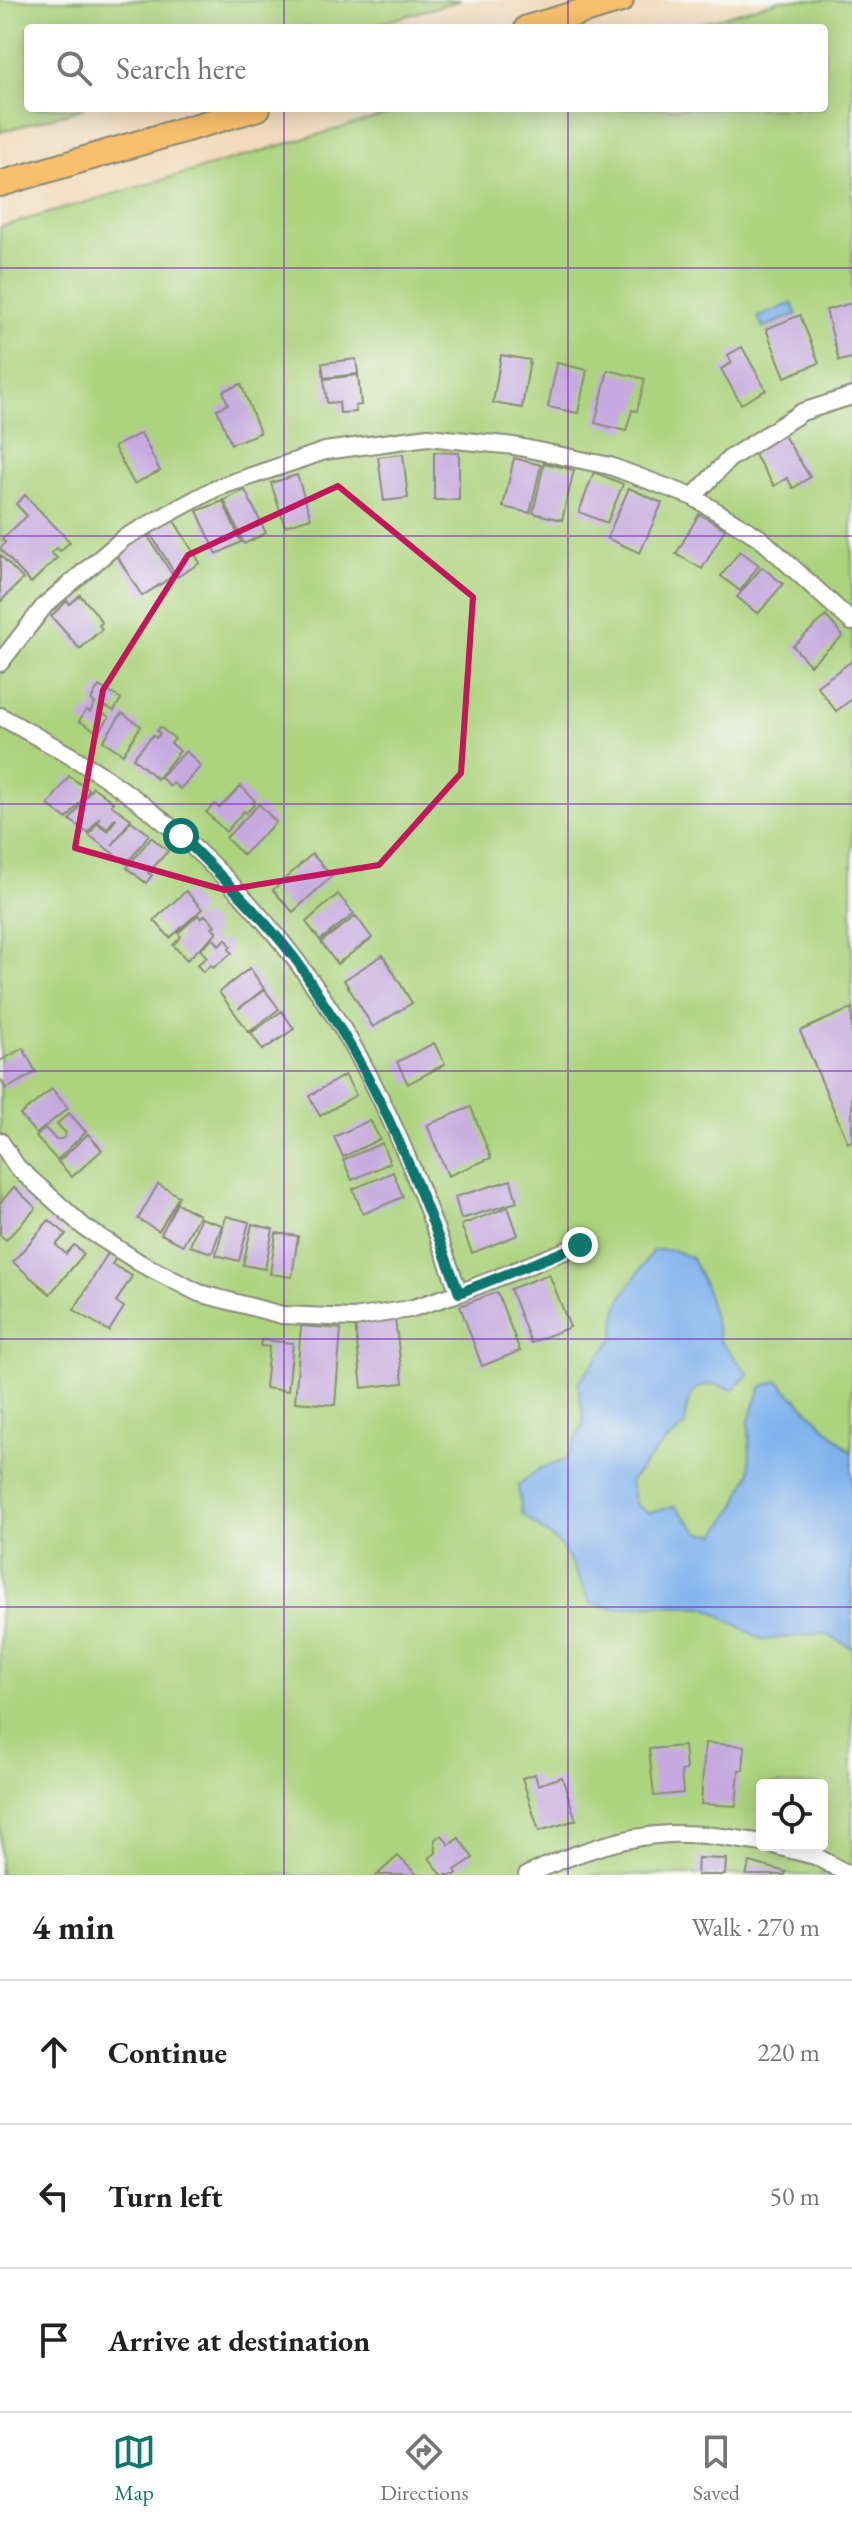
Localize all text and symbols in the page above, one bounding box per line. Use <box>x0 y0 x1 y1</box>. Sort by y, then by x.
search box <box>24 24 828 112</box>
icon: search <box>52 46 96 90</box>
text: Search here <box>116 49 246 88</box>
route start <box>163 818 199 854</box>
route end <box>562 1227 598 1263</box>
map controls <box>756 1779 828 1851</box>
button: locate <box>756 1779 828 1851</box>
text: 4 min <box>32 1905 115 1949</box>
text: Walk · 270 m <box>692 1910 820 1944</box>
icon: ahead <box>32 2030 76 2074</box>
text: Continue <box>108 2033 227 2072</box>
text: 220 m <box>757 2035 820 2069</box>
icon: left <box>32 2174 76 2218</box>
text: Turn left <box>108 2177 222 2216</box>
text: 50 m <box>770 2179 820 2213</box>
icon: arrive <box>32 2318 76 2362</box>
text: Arrive at destination <box>108 2321 370 2360</box>
tab: Map <box>112 2430 156 2507</box>
tab: Directions <box>380 2430 469 2507</box>
tab: Saved <box>693 2430 740 2507</box>

